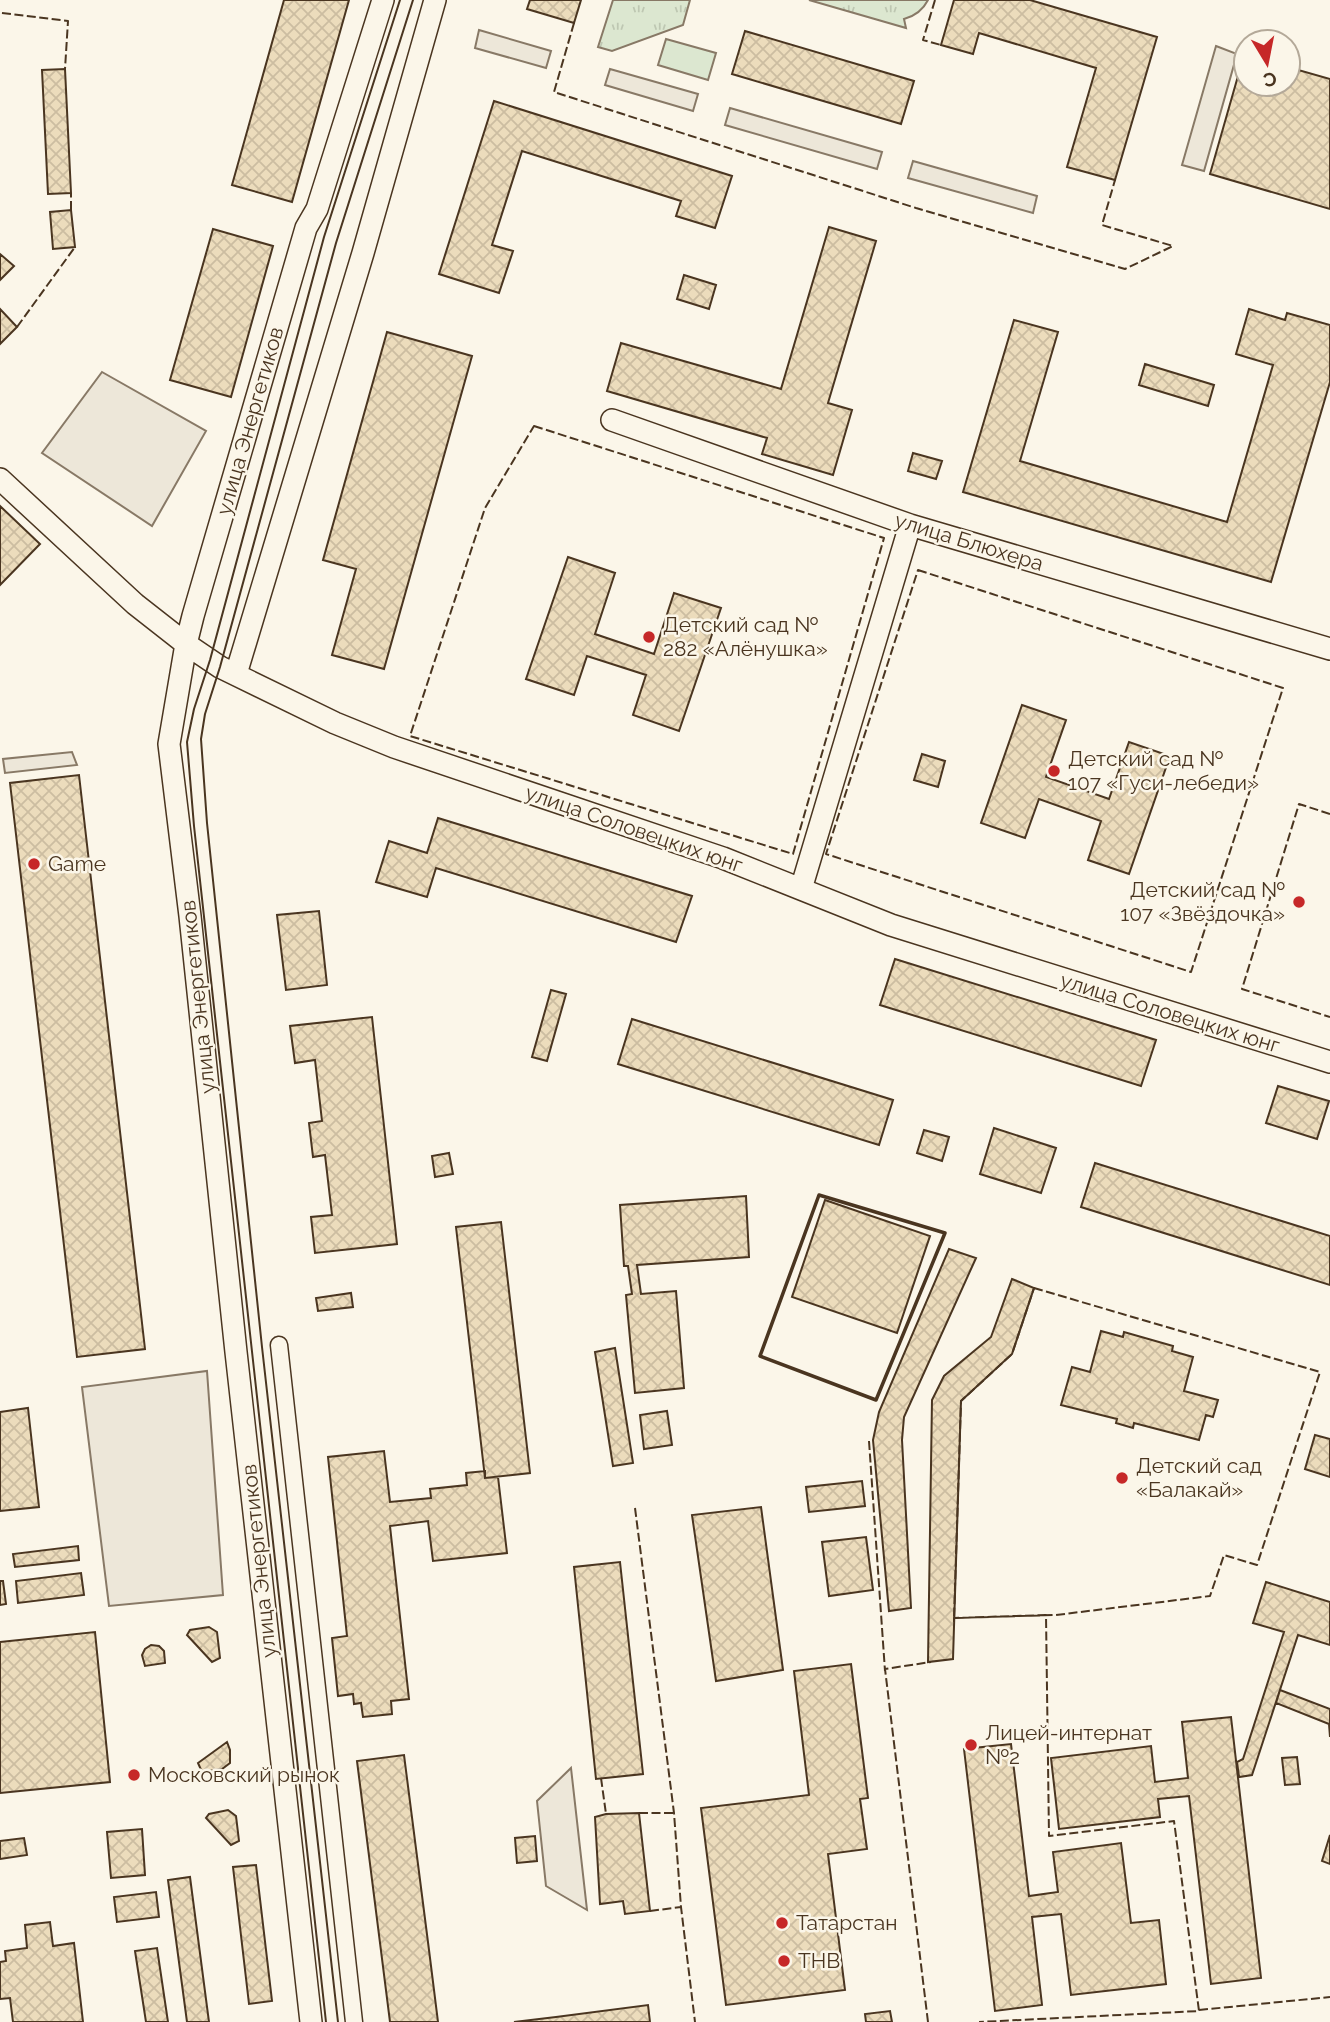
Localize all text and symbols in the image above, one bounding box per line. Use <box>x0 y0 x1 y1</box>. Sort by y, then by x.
north arrow <box>1232 28 1302 98</box>
text: С <box>1262 68 1278 92</box>
street label: улица Энергетиков <box>211 324 288 518</box>
street label: улица Блюхера <box>892 507 1046 576</box>
place label: Детский сад № 282 «Алёнушка» <box>663 612 828 661</box>
marker: Детский сад № 282 «Алёнушка» <box>641 629 657 645</box>
place label: Детский сад № 107 «Гуси-лебеди» <box>1068 746 1259 795</box>
marker: Детский сад № 107 «Гуси-лебеди» <box>1046 763 1062 779</box>
street label: улица Соловецких юнг <box>522 780 747 878</box>
place label: Game <box>48 851 106 876</box>
marker: Game <box>26 856 42 872</box>
place label: Детский сад № 107 «Звёздочка» <box>1120 877 1285 926</box>
marker: Детский сад № 107 «Звёздочка» <box>1291 894 1307 910</box>
street label: улица Энергетиков <box>175 899 220 1095</box>
street label: улица Соловецких юнг <box>1057 967 1283 1058</box>
place label: Детский сад «Балакай» <box>1136 1453 1262 1502</box>
street label: улица Энергетиков <box>236 1463 281 1659</box>
marker: Детский сад «Балакай» <box>1114 1470 1130 1486</box>
place label: Лицей-интернат №2 <box>985 1720 1152 1769</box>
marker: Лицей-интернат №2 <box>963 1737 979 1753</box>
place label: Московский рынок <box>148 1762 340 1787</box>
marker: Московский рынок <box>126 1767 142 1783</box>
place label: Татарстан <box>796 1910 897 1935</box>
marker: Татарстан <box>774 1915 790 1931</box>
place label: ТНВ <box>798 1948 840 1973</box>
marker: ТНВ <box>776 1953 792 1969</box>

